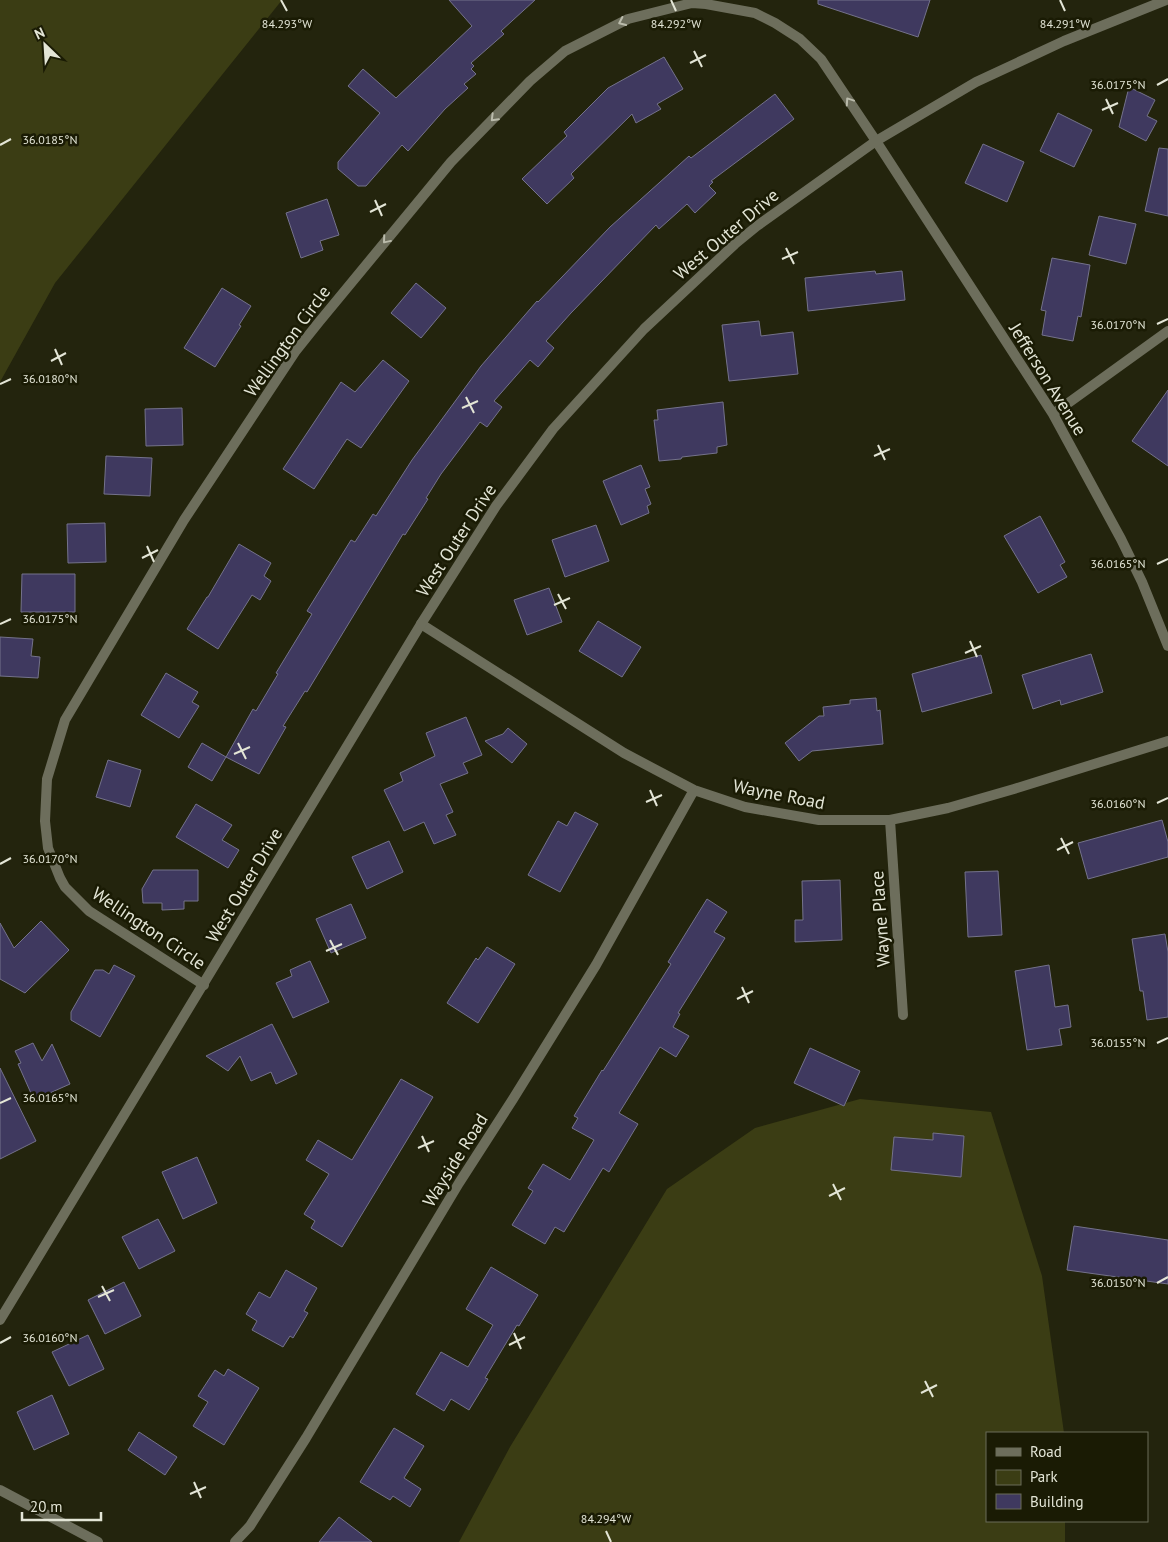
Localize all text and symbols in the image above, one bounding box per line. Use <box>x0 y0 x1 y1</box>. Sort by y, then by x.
text: 84.293°W <box>262 16 312 31</box>
one-way arrow <box>618 16 627 26</box>
text: 84.292°W <box>651 16 701 31</box>
text: 84.291°W <box>1040 16 1090 31</box>
north arrow <box>20 20 70 70</box>
text: N <box>32 23 47 43</box>
text: 36.0175°N <box>1091 77 1145 92</box>
one-way arrow <box>846 97 855 107</box>
one-way arrow <box>491 113 500 122</box>
text: 36.0185°N <box>23 132 77 147</box>
street label: West Outer Drive <box>669 183 783 285</box>
one-way arrow <box>384 234 392 243</box>
street label: Wellington Circle <box>239 281 335 401</box>
text: 36.0170°N <box>1091 317 1145 332</box>
street label: Jefferson Avenue <box>1004 318 1092 440</box>
text: 36.0180°N <box>23 371 77 386</box>
street label: West Outer Drive <box>411 479 501 601</box>
text: 36.0165°N <box>1091 556 1145 571</box>
text: 36.0175°N <box>23 611 77 626</box>
street label: Wayne Road <box>731 774 827 814</box>
text: 36.0160°N <box>1091 796 1145 811</box>
street label: West Outer Drive <box>201 823 287 947</box>
text: 36.0170°N <box>23 851 77 866</box>
street label: Wayne Place <box>865 870 895 968</box>
street label: Wellington Circle <box>88 882 210 974</box>
text: 36.0155°N <box>1091 1035 1145 1050</box>
text: 36.0165°N <box>23 1090 77 1105</box>
street label: Wayside Road <box>417 1109 493 1211</box>
text: 36.0150°N <box>1091 1275 1145 1290</box>
text: 36.0160°N <box>23 1330 77 1345</box>
legend <box>986 1432 1148 1522</box>
text: Road <box>1030 1442 1062 1461</box>
text: Park <box>1030 1467 1058 1486</box>
scale bar <box>22 1490 101 1522</box>
text: Building <box>1030 1492 1084 1511</box>
text: 20 m <box>30 1497 63 1516</box>
text: 84.294°W <box>581 1511 631 1526</box>

